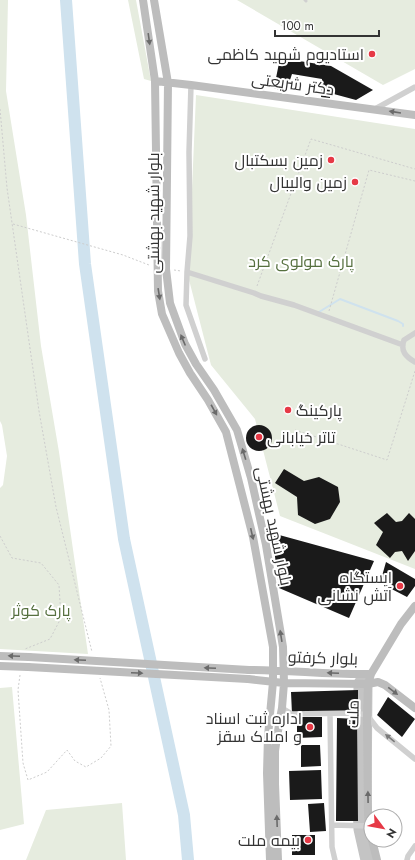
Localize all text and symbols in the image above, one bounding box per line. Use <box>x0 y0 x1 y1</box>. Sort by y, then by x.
scale bar <box>275 12 379 38</box>
text: 100 m <box>281 17 314 35</box>
one-way arrow <box>146 33 152 45</box>
place label: استادیوم شهید کاظمی <box>208 43 364 66</box>
marker: استادیوم شهید کاظمی <box>367 49 377 59</box>
street label: دکتر شریعتی <box>250 67 336 101</box>
one-way arrow <box>389 109 401 115</box>
place label: زمین بسکتبال <box>234 149 323 172</box>
street label: بلوار شهید بهشتی <box>142 152 165 274</box>
marker: زمین بسکتبال <box>326 155 336 165</box>
place label: زمین والیبال <box>270 171 347 194</box>
marker: زمین والیبال <box>350 177 360 187</box>
park label: پارک مولوی کرد <box>248 250 354 273</box>
one-way arrow <box>156 288 162 300</box>
one-way arrow <box>180 333 186 345</box>
place label: پارکینگ <box>296 399 342 422</box>
one-way arrow <box>211 404 218 416</box>
marker: پارکینگ <box>283 405 293 415</box>
place label: تاتر خیابانی <box>267 426 336 449</box>
marker: تاتر خیابانی <box>254 432 264 442</box>
one-way arrow <box>241 448 247 460</box>
street label: بلوار شهید بهشتی <box>250 464 298 588</box>
one-way arrow <box>249 528 255 540</box>
place label: ایستگاه آتش نشانی <box>318 566 393 607</box>
marker: ایستگاه آتش نشانی <box>395 581 405 591</box>
park label: پارک کوثر <box>11 599 71 622</box>
one-way arrow <box>278 630 284 642</box>
street label: بلوار کرفتو <box>288 645 358 671</box>
one-way arrow <box>8 653 21 660</box>
one-way arrow <box>74 657 86 664</box>
one-way arrow <box>203 665 216 671</box>
one-way arrow <box>327 669 339 676</box>
one-way arrow <box>131 670 143 677</box>
one-way arrow <box>388 687 399 695</box>
street label: ملت <box>341 700 365 728</box>
place label: اداره ثبت اسناد و املاک سقز <box>206 707 302 748</box>
marker: اداره ثبت اسناد و املاک سقز <box>305 722 315 732</box>
one-way arrow <box>384 734 395 743</box>
one-way arrow <box>365 790 371 803</box>
north arrow <box>363 808 403 848</box>
one-way arrow <box>273 815 280 827</box>
text: N <box>382 825 401 841</box>
place label: بیمه ملت <box>238 829 300 852</box>
marker: بیمه ملت <box>303 835 313 845</box>

